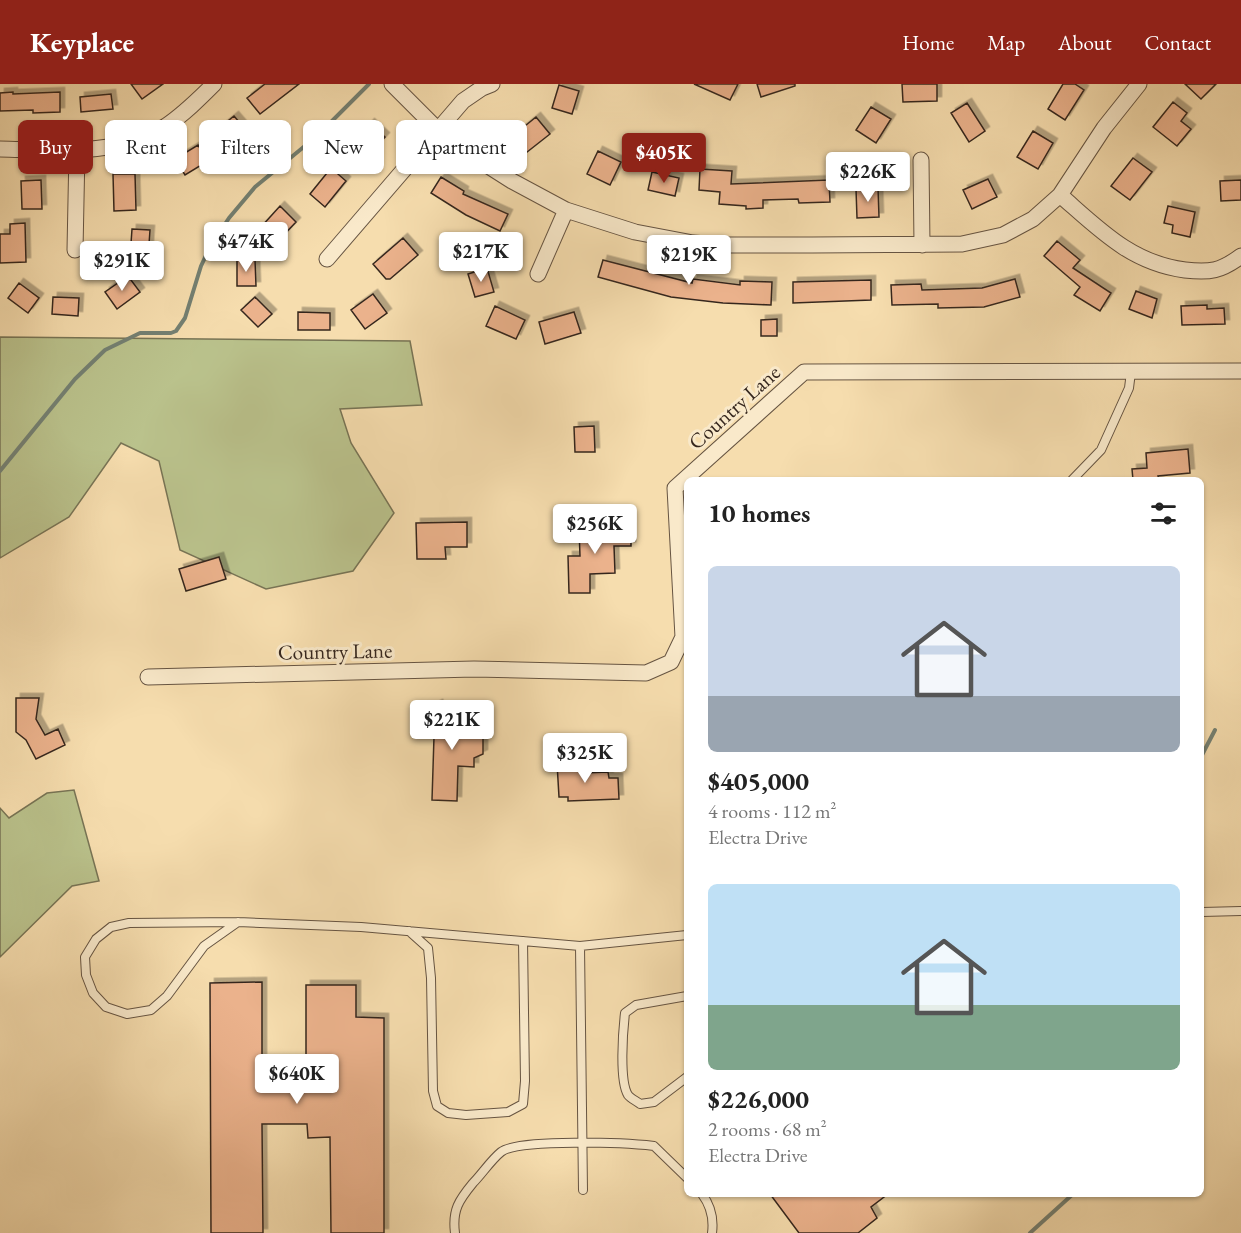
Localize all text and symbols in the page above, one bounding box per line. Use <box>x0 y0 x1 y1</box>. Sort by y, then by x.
text: Keyplace <box>30 24 134 60</box>
text: Home <box>902 29 954 56</box>
text: Map <box>987 29 1025 56</box>
text: About <box>1058 29 1111 56</box>
text: Contact <box>1144 29 1211 56</box>
chip: Buy <box>18 120 93 174</box>
chip: Rent <box>105 120 187 174</box>
chip: Filters <box>199 120 291 174</box>
chip: New <box>303 120 384 174</box>
chip: Apartment <box>396 120 527 174</box>
pin: $405K <box>622 133 706 184</box>
text: $405K <box>636 139 692 165</box>
pin: $226K <box>826 152 910 203</box>
text: $226K <box>840 158 896 184</box>
pin: $474K <box>204 222 288 273</box>
text: $474K <box>218 228 274 254</box>
pin: $217K <box>439 232 523 283</box>
pin: $219K <box>647 235 731 286</box>
text: $217K <box>453 238 509 264</box>
pin: $291K <box>80 241 164 292</box>
text: $219K <box>661 241 717 267</box>
text: $291K <box>94 247 150 273</box>
street label: Country Lane <box>682 359 786 455</box>
text: 10 homes <box>708 496 810 530</box>
icon: filters <box>1147 497 1180 530</box>
pin: $256K <box>553 504 637 555</box>
text: $256K <box>567 510 623 536</box>
icon: home <box>890 605 998 713</box>
street label: Country Lane <box>278 637 392 665</box>
pin: $221K <box>410 700 494 751</box>
text: $221K <box>424 706 480 732</box>
pin: $325K <box>543 733 627 784</box>
text: $325K <box>557 739 613 765</box>
text: $405,000 <box>708 764 809 798</box>
text: 4 rooms · 112 m² <box>708 798 836 824</box>
text: Electra Drive <box>708 824 807 850</box>
icon: home <box>890 923 998 1031</box>
pin: $640K <box>255 1054 339 1105</box>
text: $640K <box>269 1060 325 1086</box>
text: $226,000 <box>708 1082 809 1116</box>
text: 2 rooms · 68 m² <box>708 1116 827 1142</box>
text: Electra Drive <box>708 1142 807 1168</box>

